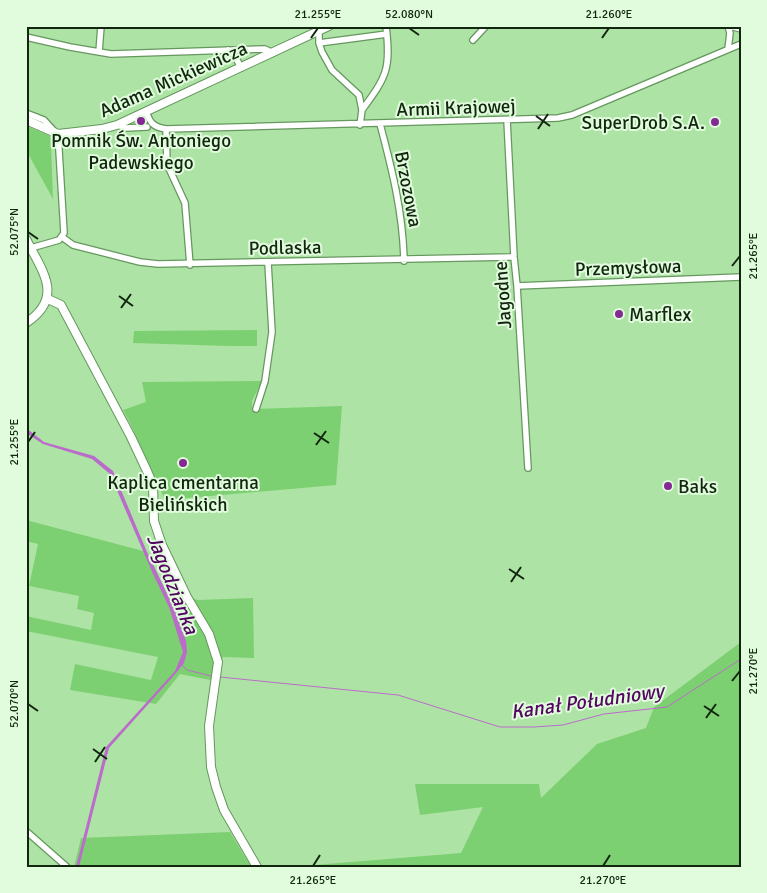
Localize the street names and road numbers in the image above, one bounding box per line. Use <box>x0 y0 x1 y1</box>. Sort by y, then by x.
street label: Adama Mickiewicza <box>96 36 251 123</box>
street label: Armii Krajowej <box>396 94 516 122</box>
street label: Brzozowa <box>389 149 427 229</box>
street label: Podlaska <box>248 235 322 261</box>
street label: Przemysłowa <box>574 254 682 282</box>
street label: Jagodne <box>489 260 517 329</box>

